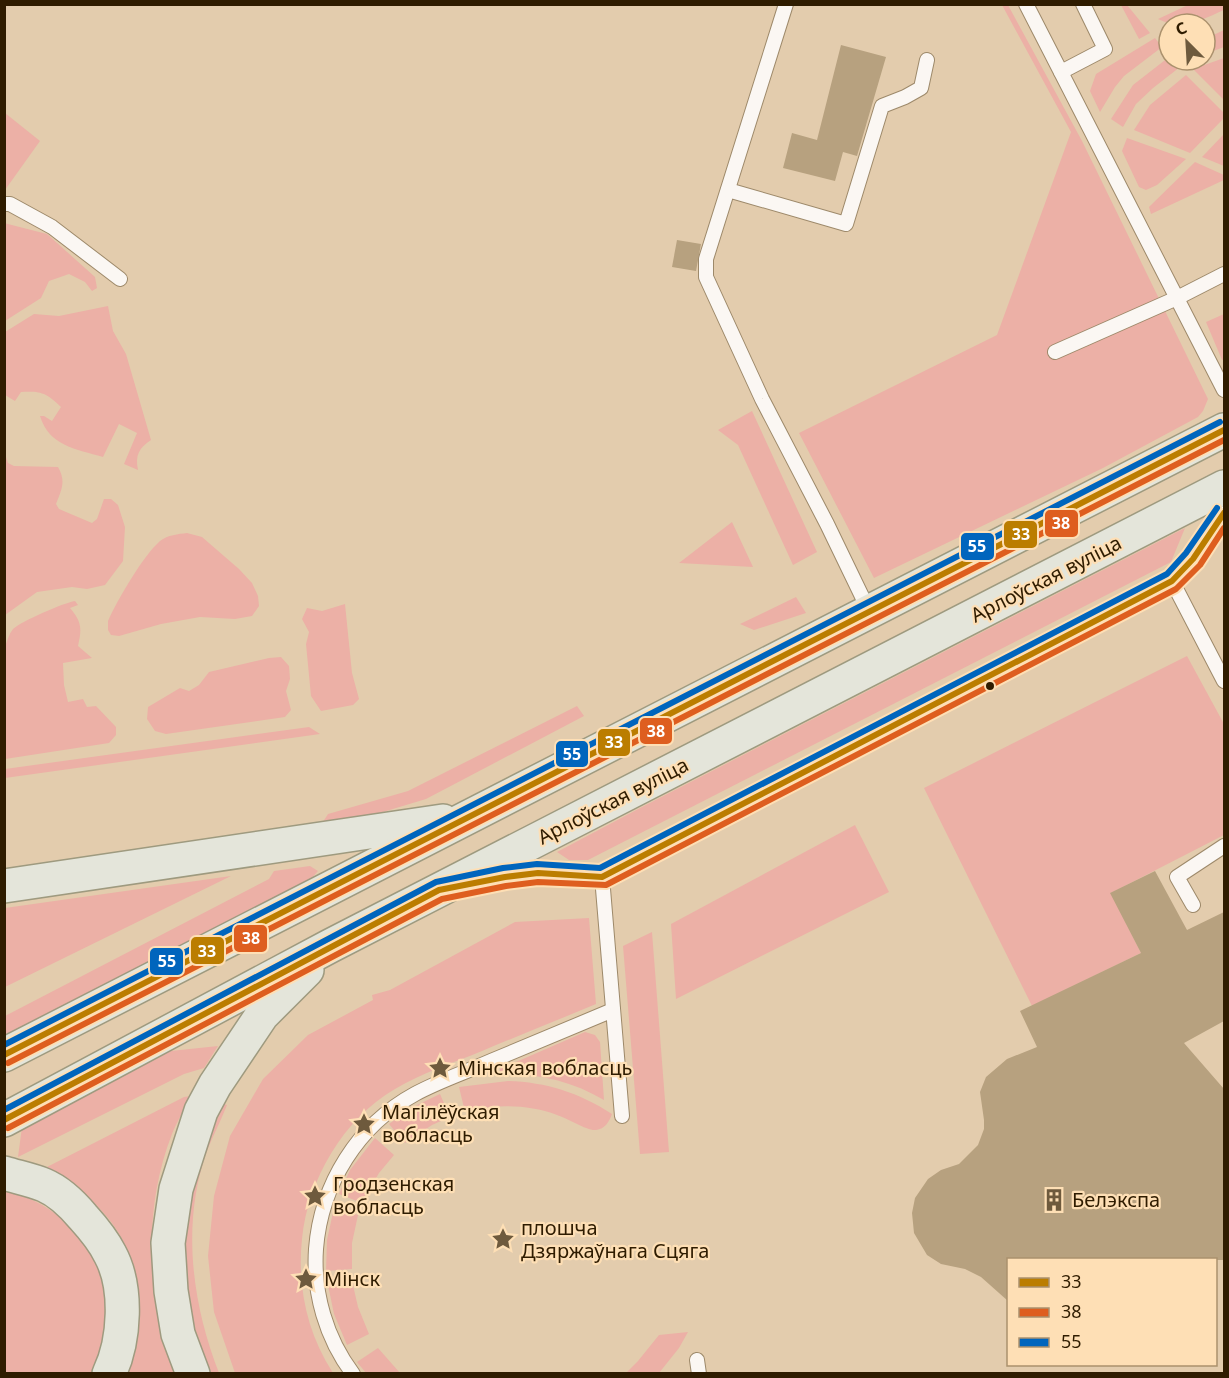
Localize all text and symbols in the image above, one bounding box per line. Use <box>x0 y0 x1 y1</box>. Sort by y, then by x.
north arrow <box>1157 12 1217 72</box>
text: С <box>1172 16 1190 40</box>
line badge: 38 <box>1044 509 1079 538</box>
text: 38 <box>1052 512 1070 534</box>
line badge: 33 <box>1003 520 1038 549</box>
text: 33 <box>1012 523 1030 545</box>
street label: Арлоўская вуліца <box>966 529 1126 628</box>
line badge: 55 <box>960 532 995 561</box>
text: 55 <box>968 535 986 557</box>
unlabelled marker <box>984 680 996 692</box>
line badge: 38 <box>639 717 673 745</box>
text: 38 <box>647 720 665 742</box>
line badge: 33 <box>597 728 631 757</box>
text: 33 <box>605 731 623 753</box>
line badge: 55 <box>555 740 589 768</box>
text: 55 <box>563 743 581 765</box>
street label: Арлоўская вуліца <box>533 751 693 850</box>
line badge: 38 <box>233 924 268 953</box>
text: 38 <box>242 927 260 949</box>
line badge: 33 <box>190 936 225 965</box>
text: 33 <box>198 940 216 962</box>
line badge: 55 <box>149 947 184 976</box>
text: 55 <box>158 950 176 972</box>
place label: Мінская вобласць <box>458 1054 632 1081</box>
place icon: Мінская вобласць <box>427 1055 453 1081</box>
place label: Магілёўская вобласць <box>382 1098 500 1148</box>
place icon: Магілёўская вобласць <box>351 1111 377 1137</box>
place label: Гродзенская вобласць <box>333 1170 454 1220</box>
place icon: Гродзенская вобласць <box>302 1183 328 1209</box>
place label: Белэкспа <box>1072 1186 1160 1213</box>
building icon: Белэкспа <box>1041 1187 1067 1213</box>
place label: плошча Дзяржаўнага Сцяга <box>521 1214 709 1264</box>
place icon: плошча Дзяржаўнага Сцяга <box>490 1226 516 1252</box>
legend <box>1007 1258 1217 1366</box>
place label: Мінск <box>324 1265 380 1292</box>
place icon: Мінск <box>293 1266 319 1292</box>
text: 33 <box>1061 1269 1082 1293</box>
text: 38 <box>1061 1299 1082 1323</box>
text: 55 <box>1061 1329 1082 1353</box>

